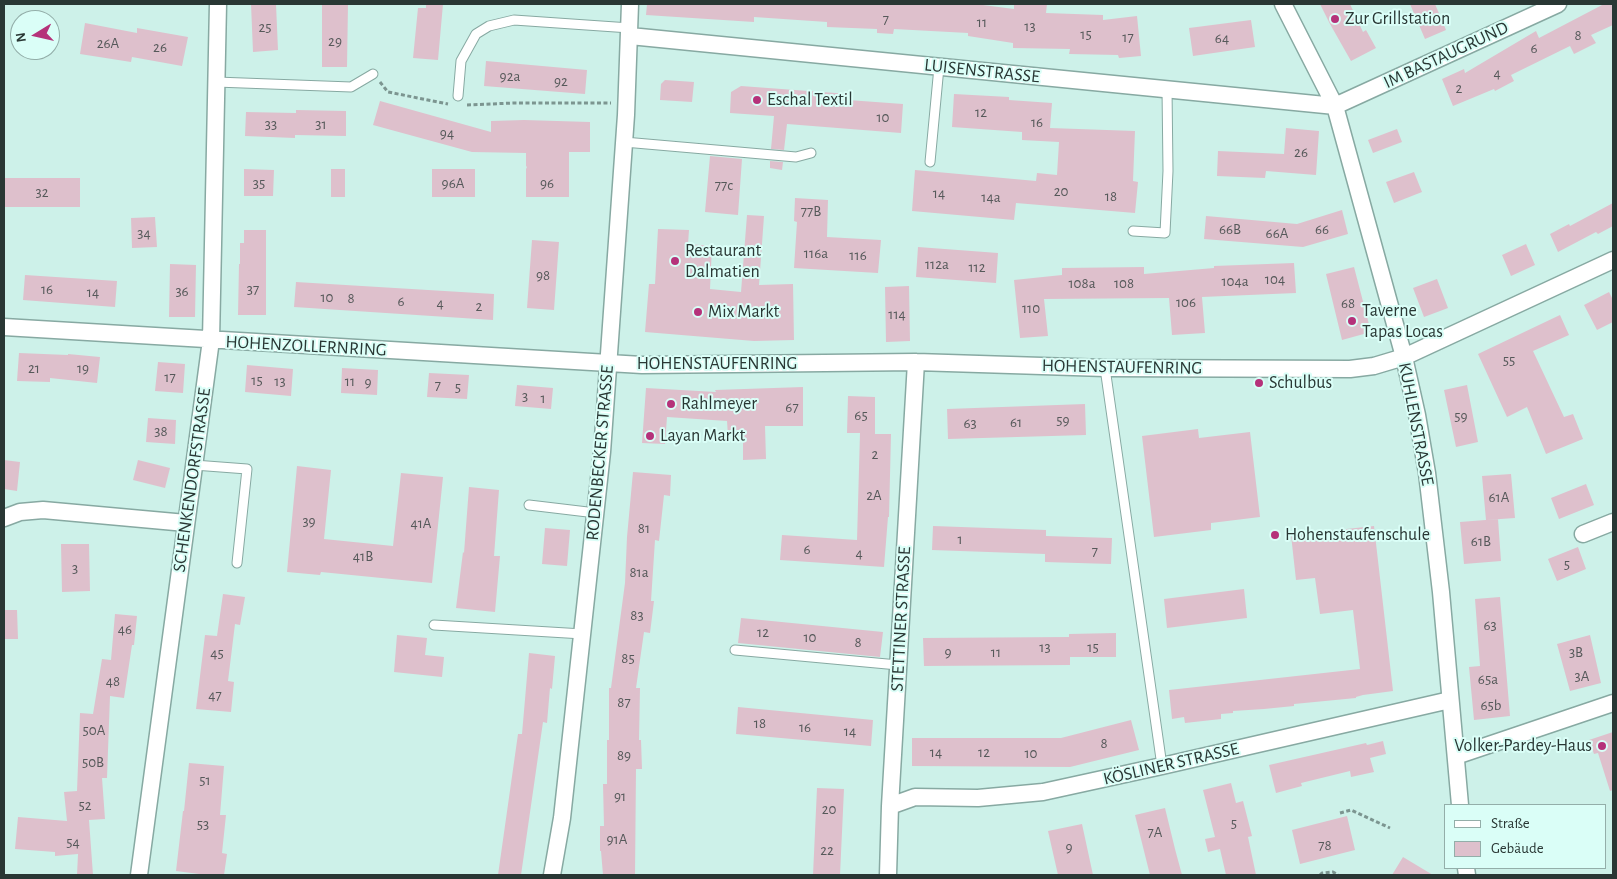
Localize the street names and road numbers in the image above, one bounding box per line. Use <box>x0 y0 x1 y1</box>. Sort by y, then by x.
street label: IM BASTAUGRUND <box>1380 17 1512 93</box>
street label: LUISENSTRASSE <box>923 54 1041 88</box>
street label: HOHENZOLLERNRING <box>225 331 387 361</box>
street label: HOHENSTAUFENRING <box>637 353 797 375</box>
street label: HOHENSTAUFENRING <box>1042 355 1202 379</box>
street label: KUHLENSTRASSE <box>1393 361 1439 487</box>
street label: RODENBECKER STRASSE <box>582 364 618 542</box>
street label: SCHENKENDORFSTRASSE <box>168 386 216 574</box>
street label: STETTINER STRASSE <box>886 546 916 692</box>
street label: KÖSLINER STRASSE <box>1101 738 1241 790</box>

